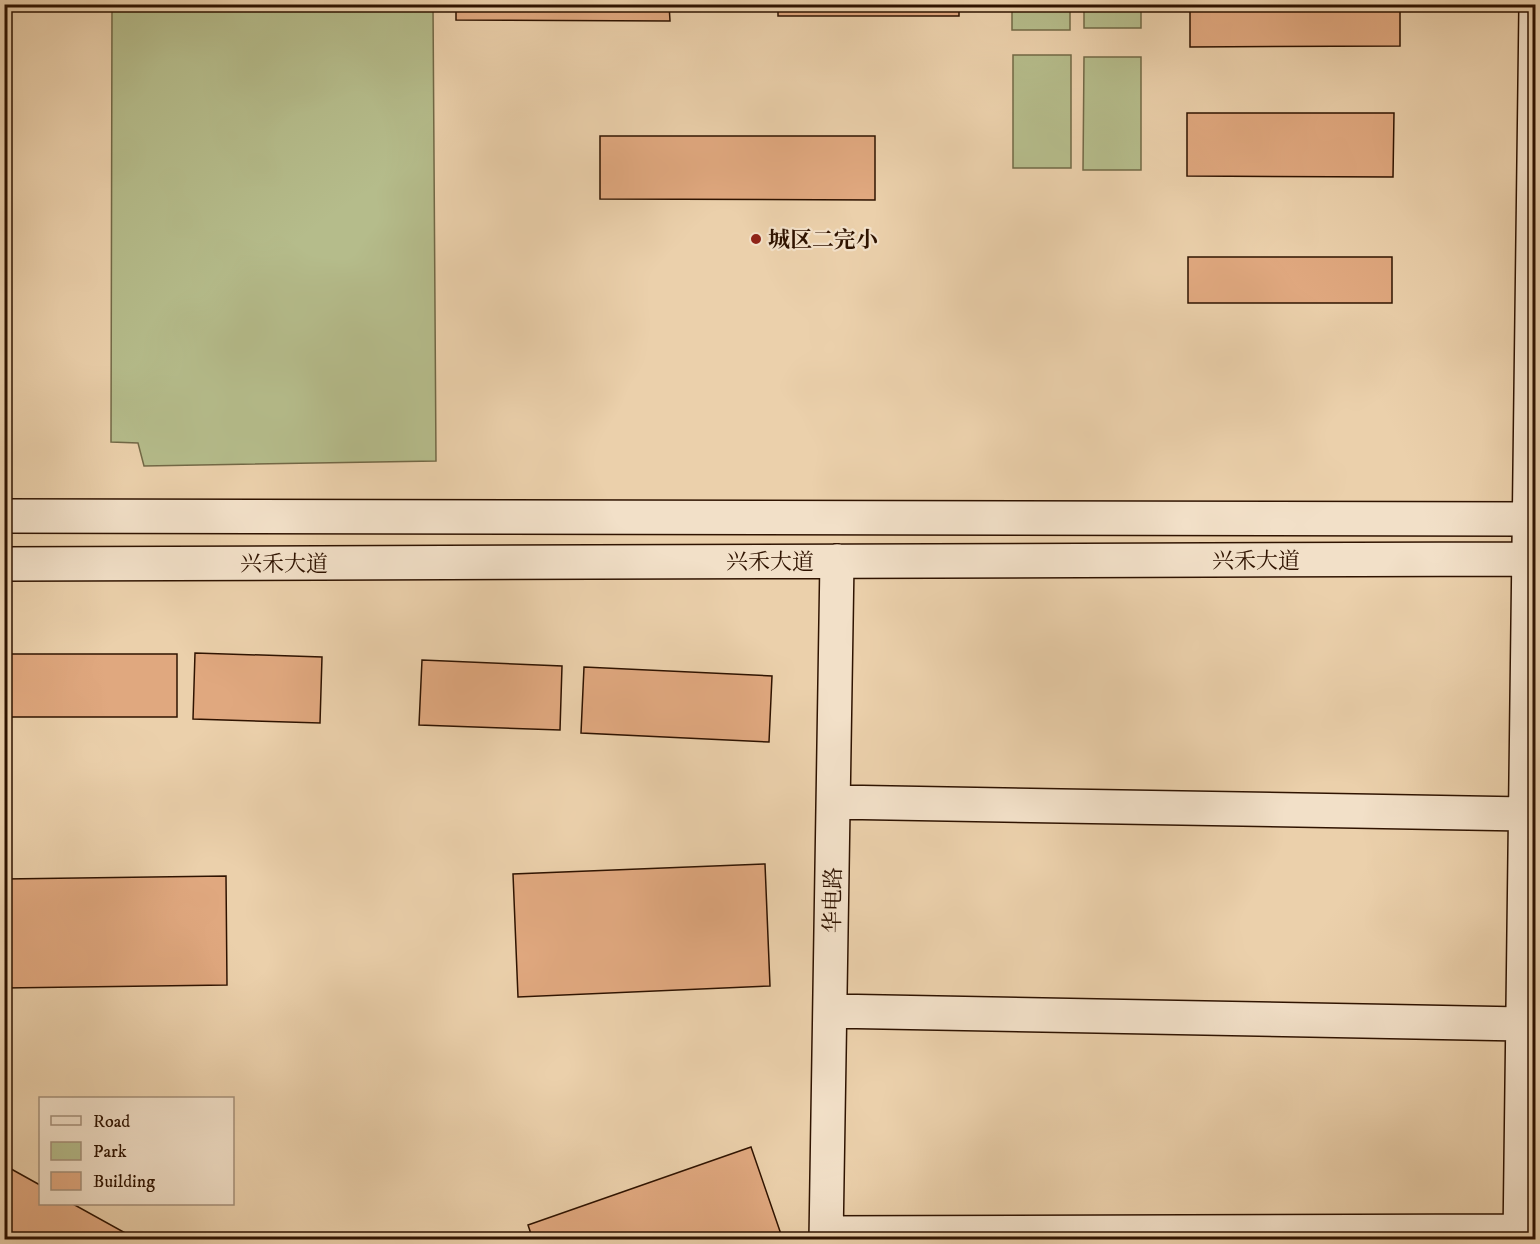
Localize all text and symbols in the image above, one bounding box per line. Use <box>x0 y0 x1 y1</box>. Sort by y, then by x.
place label: 城区二完小 <box>768 227 878 254</box>
marker: 城区二完小 <box>749 232 763 246</box>
street label: 兴禾大道 <box>1212 548 1300 575</box>
street label: 兴禾大道 <box>726 549 814 576</box>
street label: 兴禾大道 <box>240 551 328 578</box>
street label: 华电路 <box>819 867 848 933</box>
legend <box>39 1097 234 1205</box>
text: Road <box>93 1111 130 1133</box>
text: Park <box>93 1141 127 1163</box>
text: Building <box>93 1171 155 1193</box>

